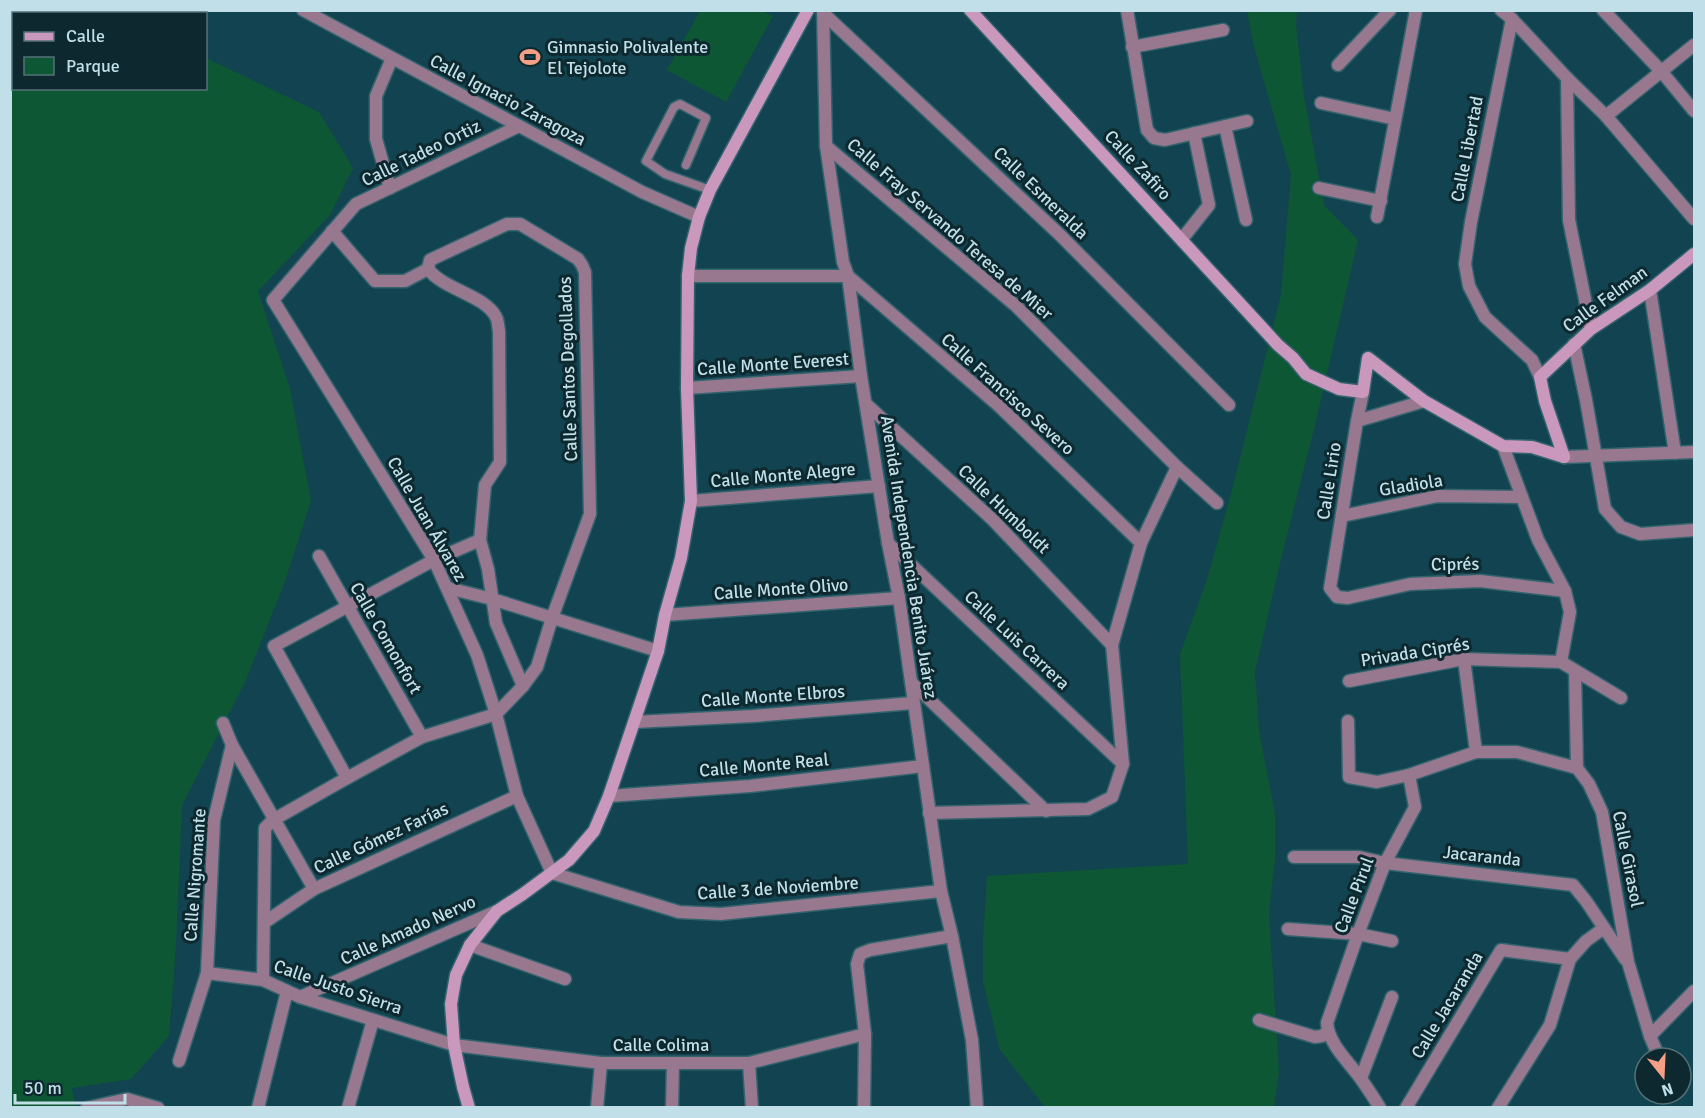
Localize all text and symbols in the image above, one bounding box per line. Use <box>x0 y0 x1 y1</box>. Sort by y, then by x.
legend <box>12 12 207 90</box>
text: Calle <box>66 25 105 47</box>
place label: Gimnasio Polivalente El Tejolote <box>547 36 708 79</box>
sports icon: Gimnasio Polivalente El Tejolote <box>518 45 542 69</box>
street label: Calle Ignacio Zaragoza <box>426 49 590 151</box>
text: Parque <box>66 55 120 77</box>
street label: Calle Libertad <box>1446 94 1488 204</box>
street label: Calle Tadeo Ortiz <box>358 115 484 191</box>
street label: Calle Zafiro <box>1100 125 1176 205</box>
street label: Calle Fray Servando Teresa de Mier <box>842 133 1058 325</box>
street label: Calle Esmeralda <box>989 142 1093 244</box>
street label: Calle Felman <box>1558 261 1652 337</box>
street label: Calle Santos Degollados <box>554 276 582 462</box>
street label: Calle Francisco Severo <box>937 328 1079 460</box>
street label: Calle Monte Everest <box>696 348 850 380</box>
street label: Avenida Independencia Benito Juárez <box>876 414 942 700</box>
street label: Calle Lirio <box>1312 441 1346 521</box>
street label: Calle Juan Álvarez <box>382 453 472 585</box>
street label: Calle Monte Alegre <box>710 458 856 492</box>
street label: Calle Humboldt <box>953 460 1055 558</box>
street label: Gladiola <box>1378 469 1444 501</box>
street label: Ciprés <box>1431 553 1480 575</box>
street label: Calle Monte Olivo <box>713 573 849 605</box>
street label: Calle Comonfort <box>345 578 427 698</box>
street label: Calle Luis Carrera <box>960 586 1074 694</box>
street label: Privada Ciprés <box>1359 633 1471 671</box>
street label: Calle Monte Elbros <box>700 680 846 712</box>
street label: Calle Monte Real <box>698 748 830 782</box>
street label: Calle Gómez Farías <box>310 797 452 879</box>
street label: Calle Nigromante <box>179 808 211 942</box>
street label: Calle Girasol <box>1608 809 1648 909</box>
street label: Jacaranda <box>1442 841 1522 871</box>
street label: Calle Pirul <box>1329 854 1379 936</box>
street label: Calle 3 de Noviembre <box>697 871 859 905</box>
street label: Calle Amado Nervo <box>337 890 479 970</box>
street label: Calle Jacaranda <box>1406 947 1488 1063</box>
street label: Calle Justo Sierra <box>271 955 405 1019</box>
street label: Calle Colima <box>613 1034 709 1056</box>
north arrow <box>1633 1046 1693 1106</box>
scale bar <box>15 1067 124 1105</box>
text: 50 m <box>24 1077 62 1099</box>
text: N <box>1659 1078 1676 1101</box>

